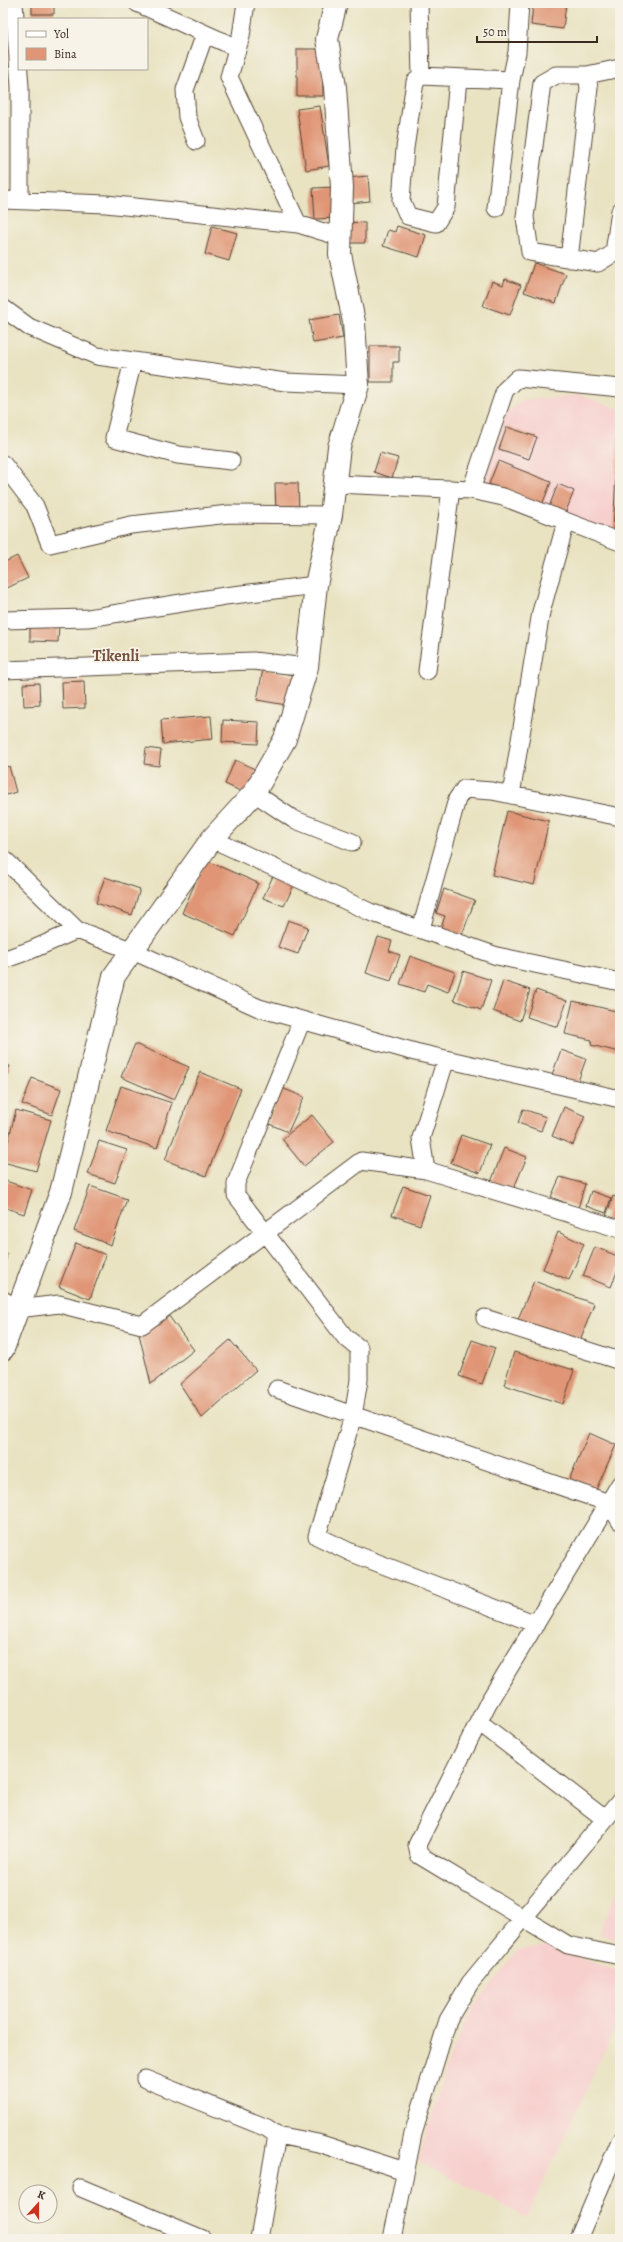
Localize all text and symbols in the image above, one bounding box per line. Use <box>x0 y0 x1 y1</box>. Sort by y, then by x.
legend <box>18 18 148 70</box>
scale bar <box>477 18 597 44</box>
text: 50 m <box>483 24 507 40</box>
text: Yol <box>53 26 69 42</box>
text: Bina <box>54 46 77 62</box>
district label: Tikenli <box>93 645 140 667</box>
north arrow <box>18 2184 58 2224</box>
text: K <box>35 2187 48 2204</box>

